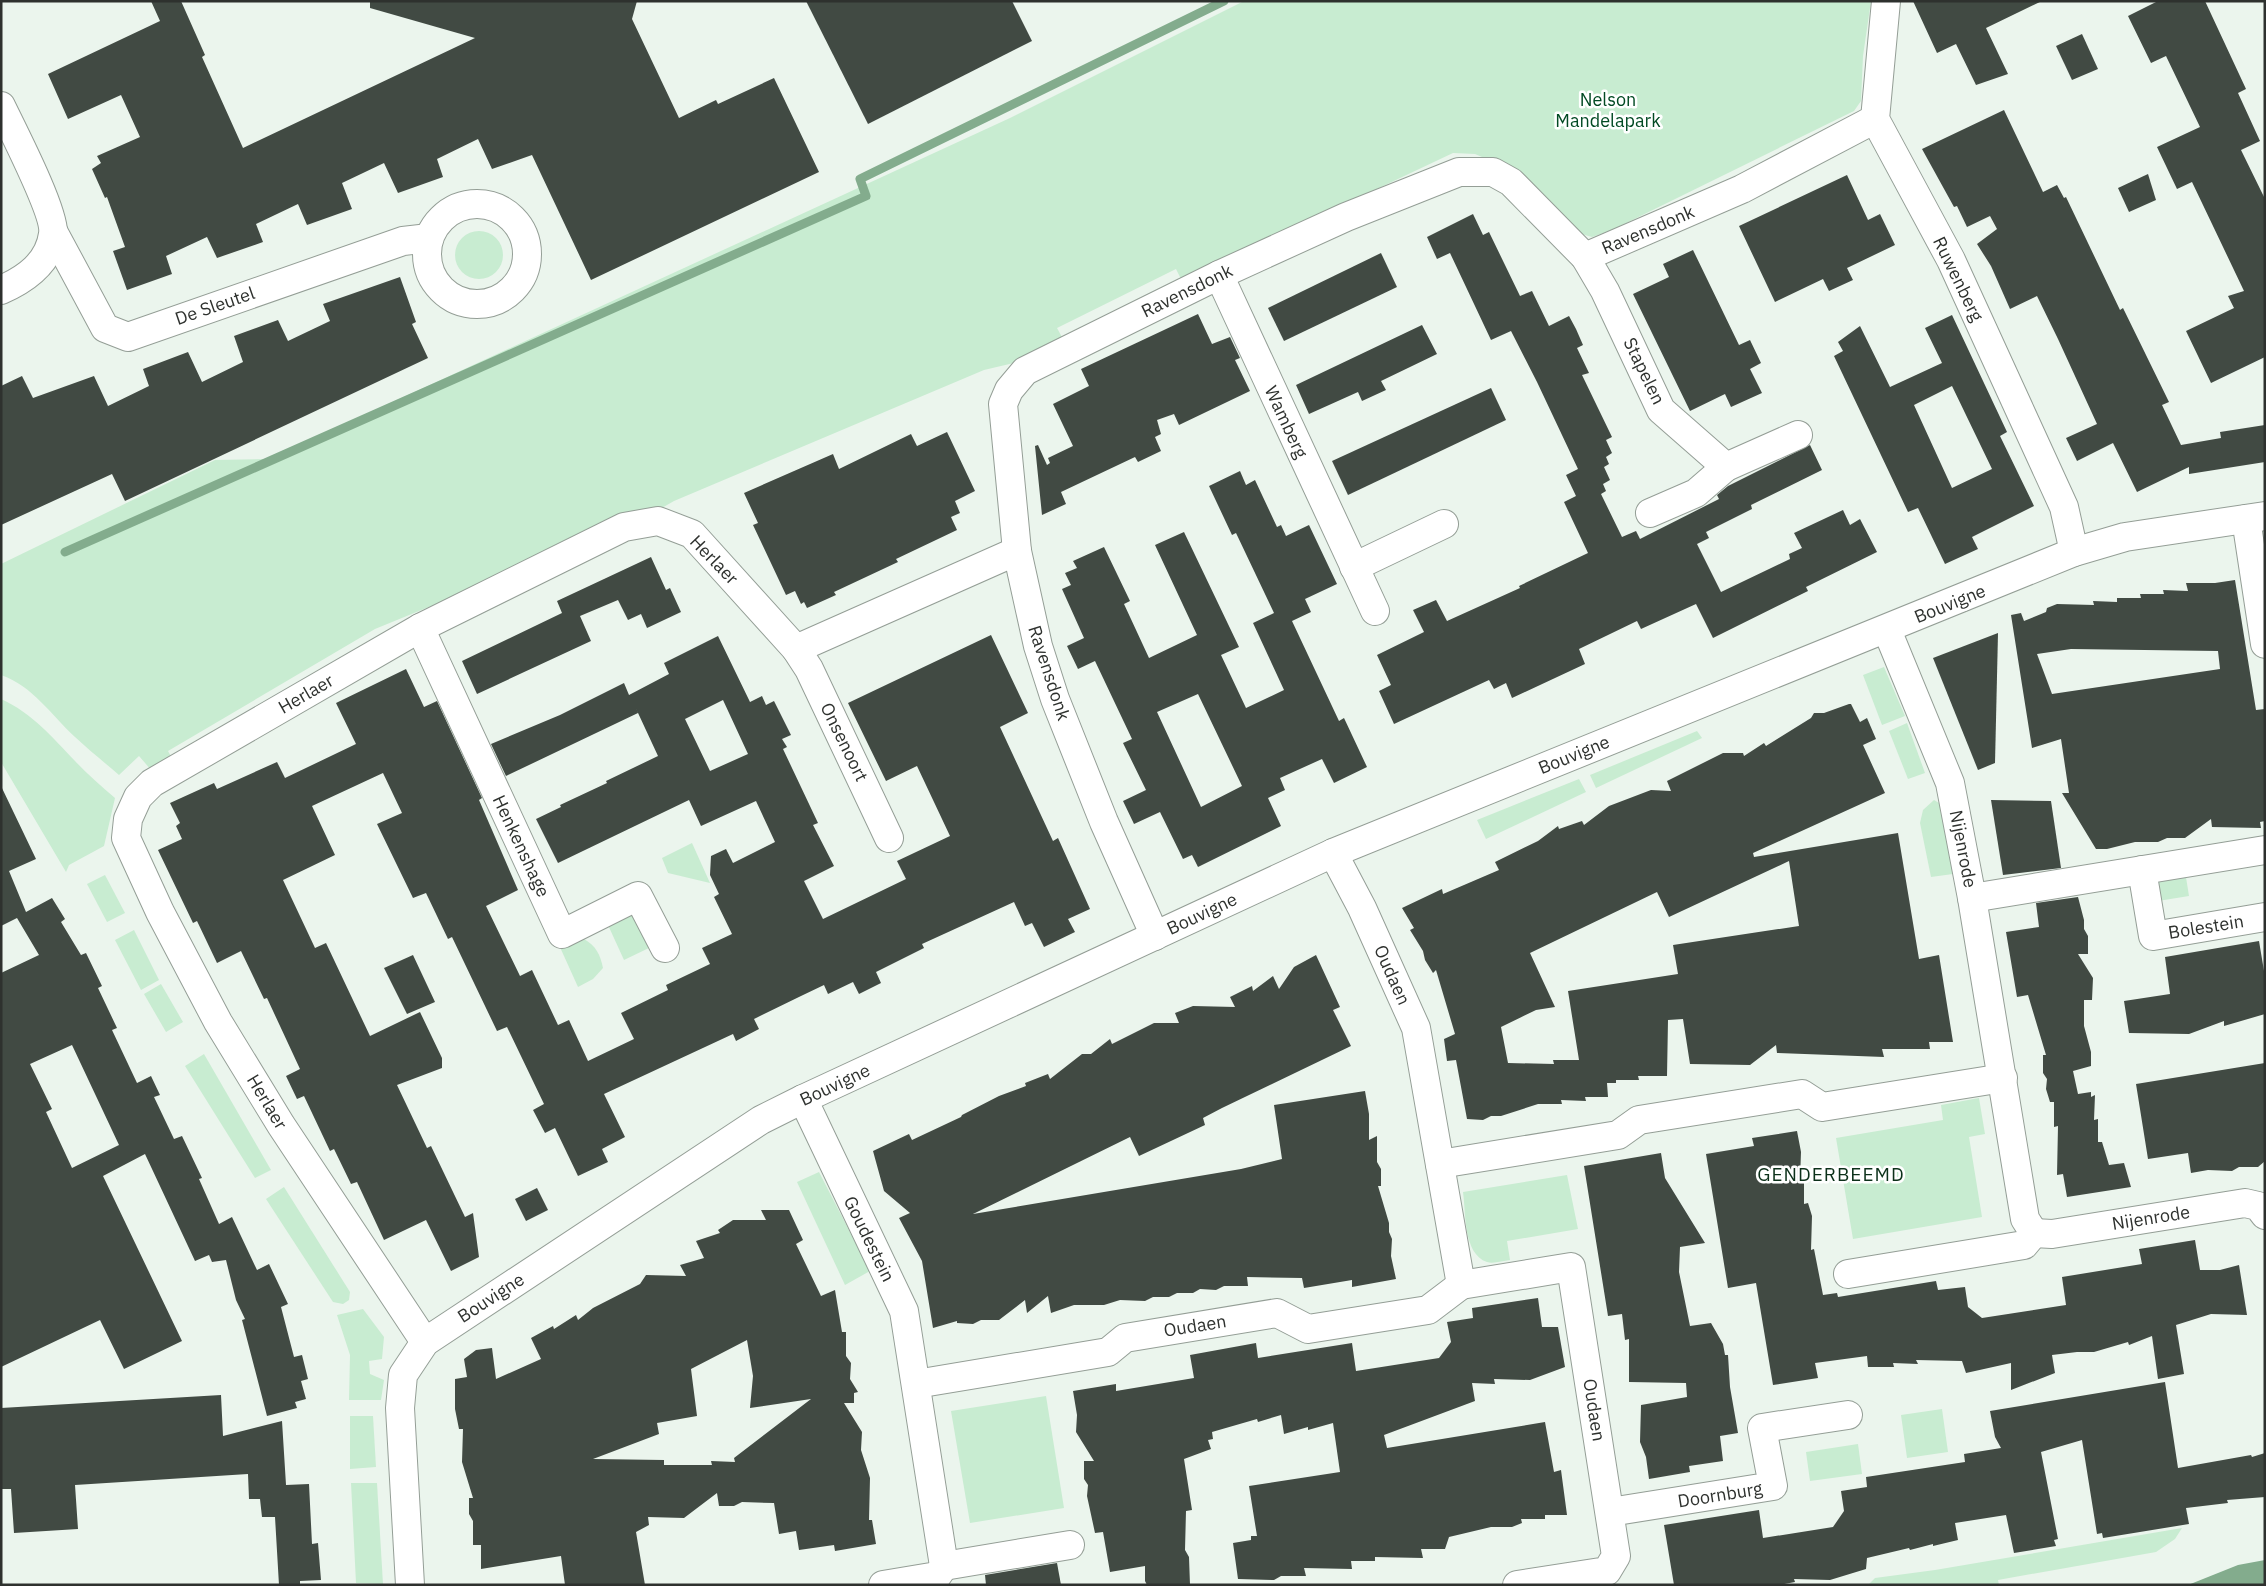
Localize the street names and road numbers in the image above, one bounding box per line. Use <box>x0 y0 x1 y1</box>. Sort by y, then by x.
street label: Ravensdonk <box>1598 199 1698 259</box>
street label: Ruwenberg <box>1928 233 1989 325</box>
street label: Ravensdonk <box>1137 258 1237 323</box>
street label: De Sleutel <box>172 281 258 330</box>
street label: Stapelen <box>1618 334 1671 408</box>
street label: Wamberg <box>1260 382 1313 462</box>
street label: Herlaer <box>685 530 744 590</box>
street label: Bouvigne <box>1911 579 1989 628</box>
street label: Ravensdonk <box>1023 622 1076 724</box>
street label: Herlaer <box>274 668 338 719</box>
street label: Onsenoort <box>815 699 873 785</box>
street label: Bouvigne <box>1535 730 1613 779</box>
street label: Henkenshage <box>488 791 555 901</box>
street label: Nijenrode <box>1945 808 1982 890</box>
street label: Bouvigne <box>1163 887 1241 940</box>
street label: Bolestein <box>2167 909 2245 944</box>
street label: Oudaen <box>1369 941 1416 1008</box>
street label: Bouvigne <box>796 1058 874 1111</box>
street label: Herlaer <box>242 1070 293 1134</box>
street label: Goudestein <box>839 1192 900 1285</box>
street label: Nijenrode <box>2110 1200 2192 1235</box>
street label: Bouvigne <box>453 1267 529 1328</box>
street label: Oudaen <box>1162 1309 1228 1342</box>
street label: Oudaen <box>1578 1377 1611 1443</box>
street label: Doornburg <box>1676 1476 1764 1513</box>

